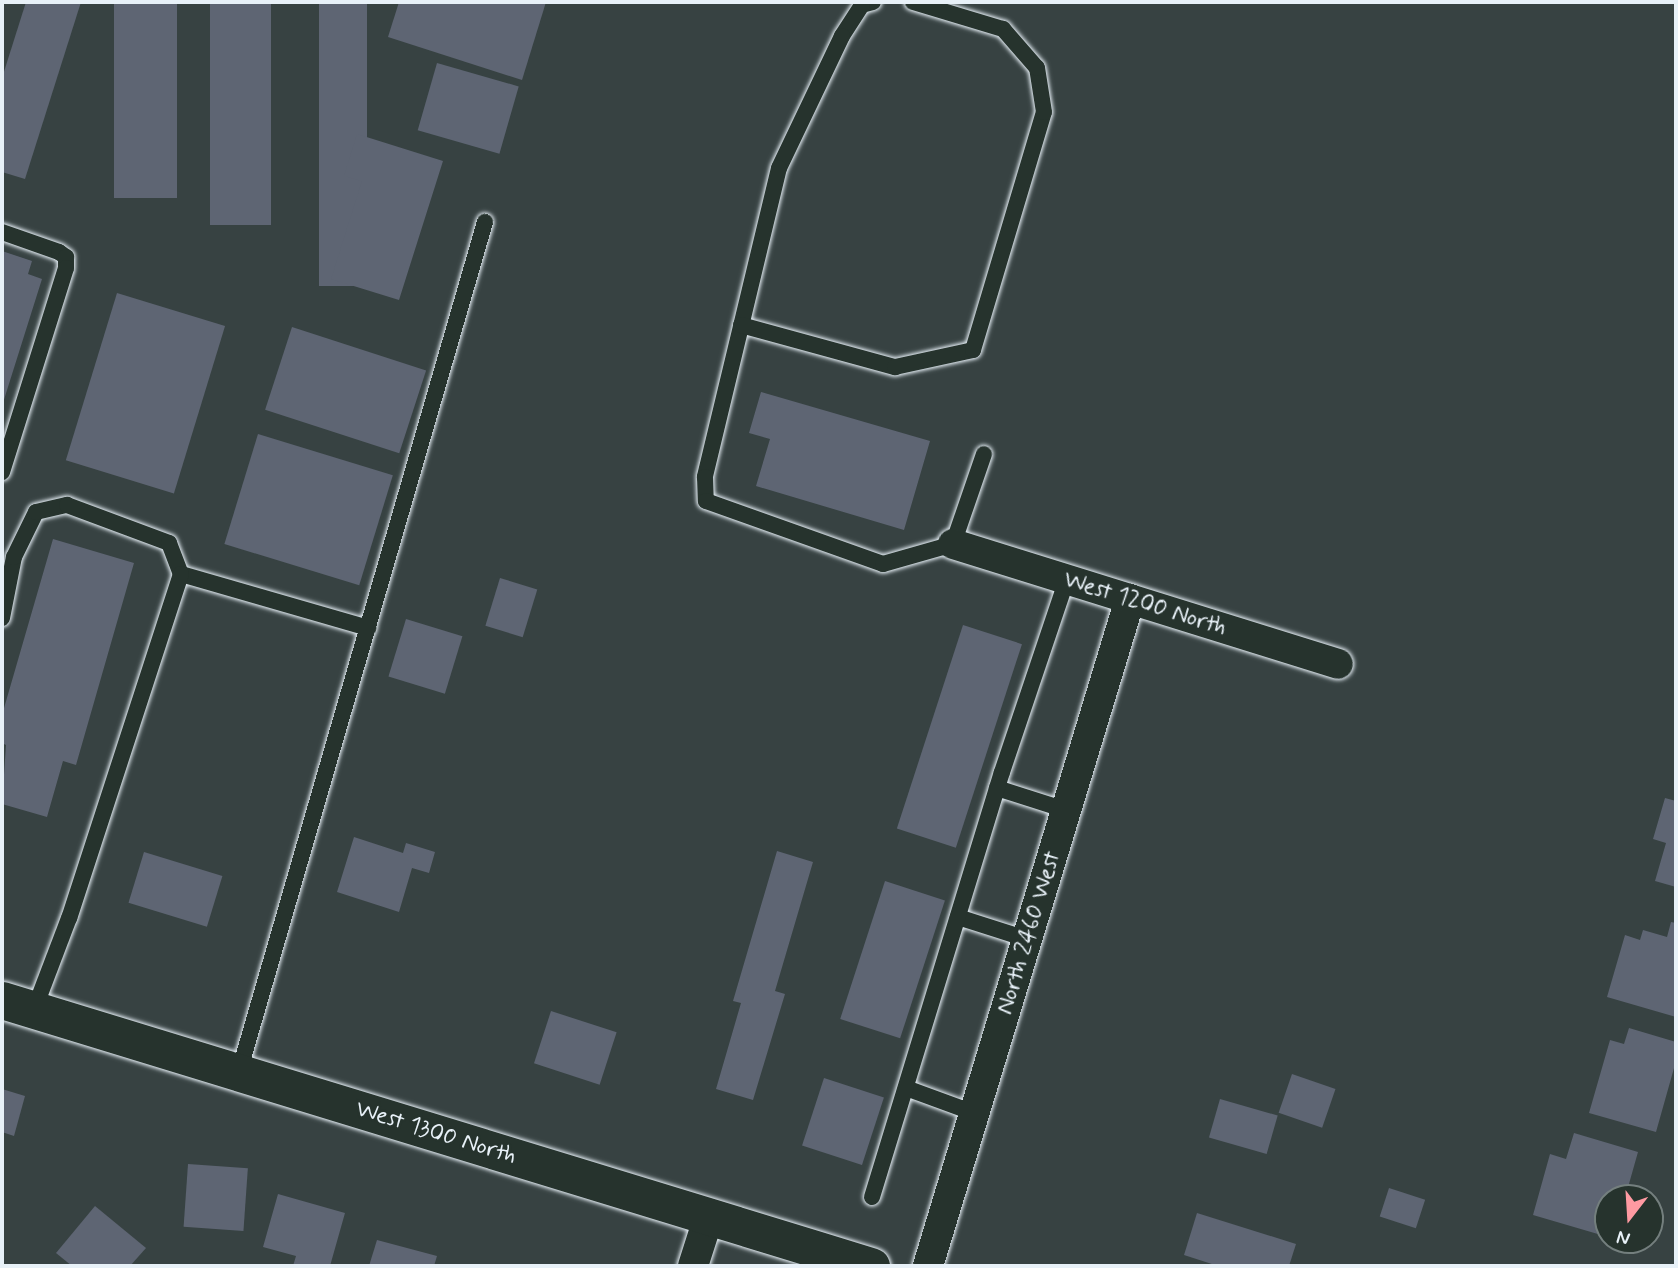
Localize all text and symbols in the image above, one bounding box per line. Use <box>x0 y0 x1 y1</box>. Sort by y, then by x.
street label: West 1200 North <box>1060 566 1230 642</box>
street label: North 2460 West <box>991 848 1067 1018</box>
street label: West 1300 North <box>352 1095 520 1171</box>
north arrow <box>1594 1184 1664 1254</box>
text: N <box>1614 1224 1633 1251</box>

